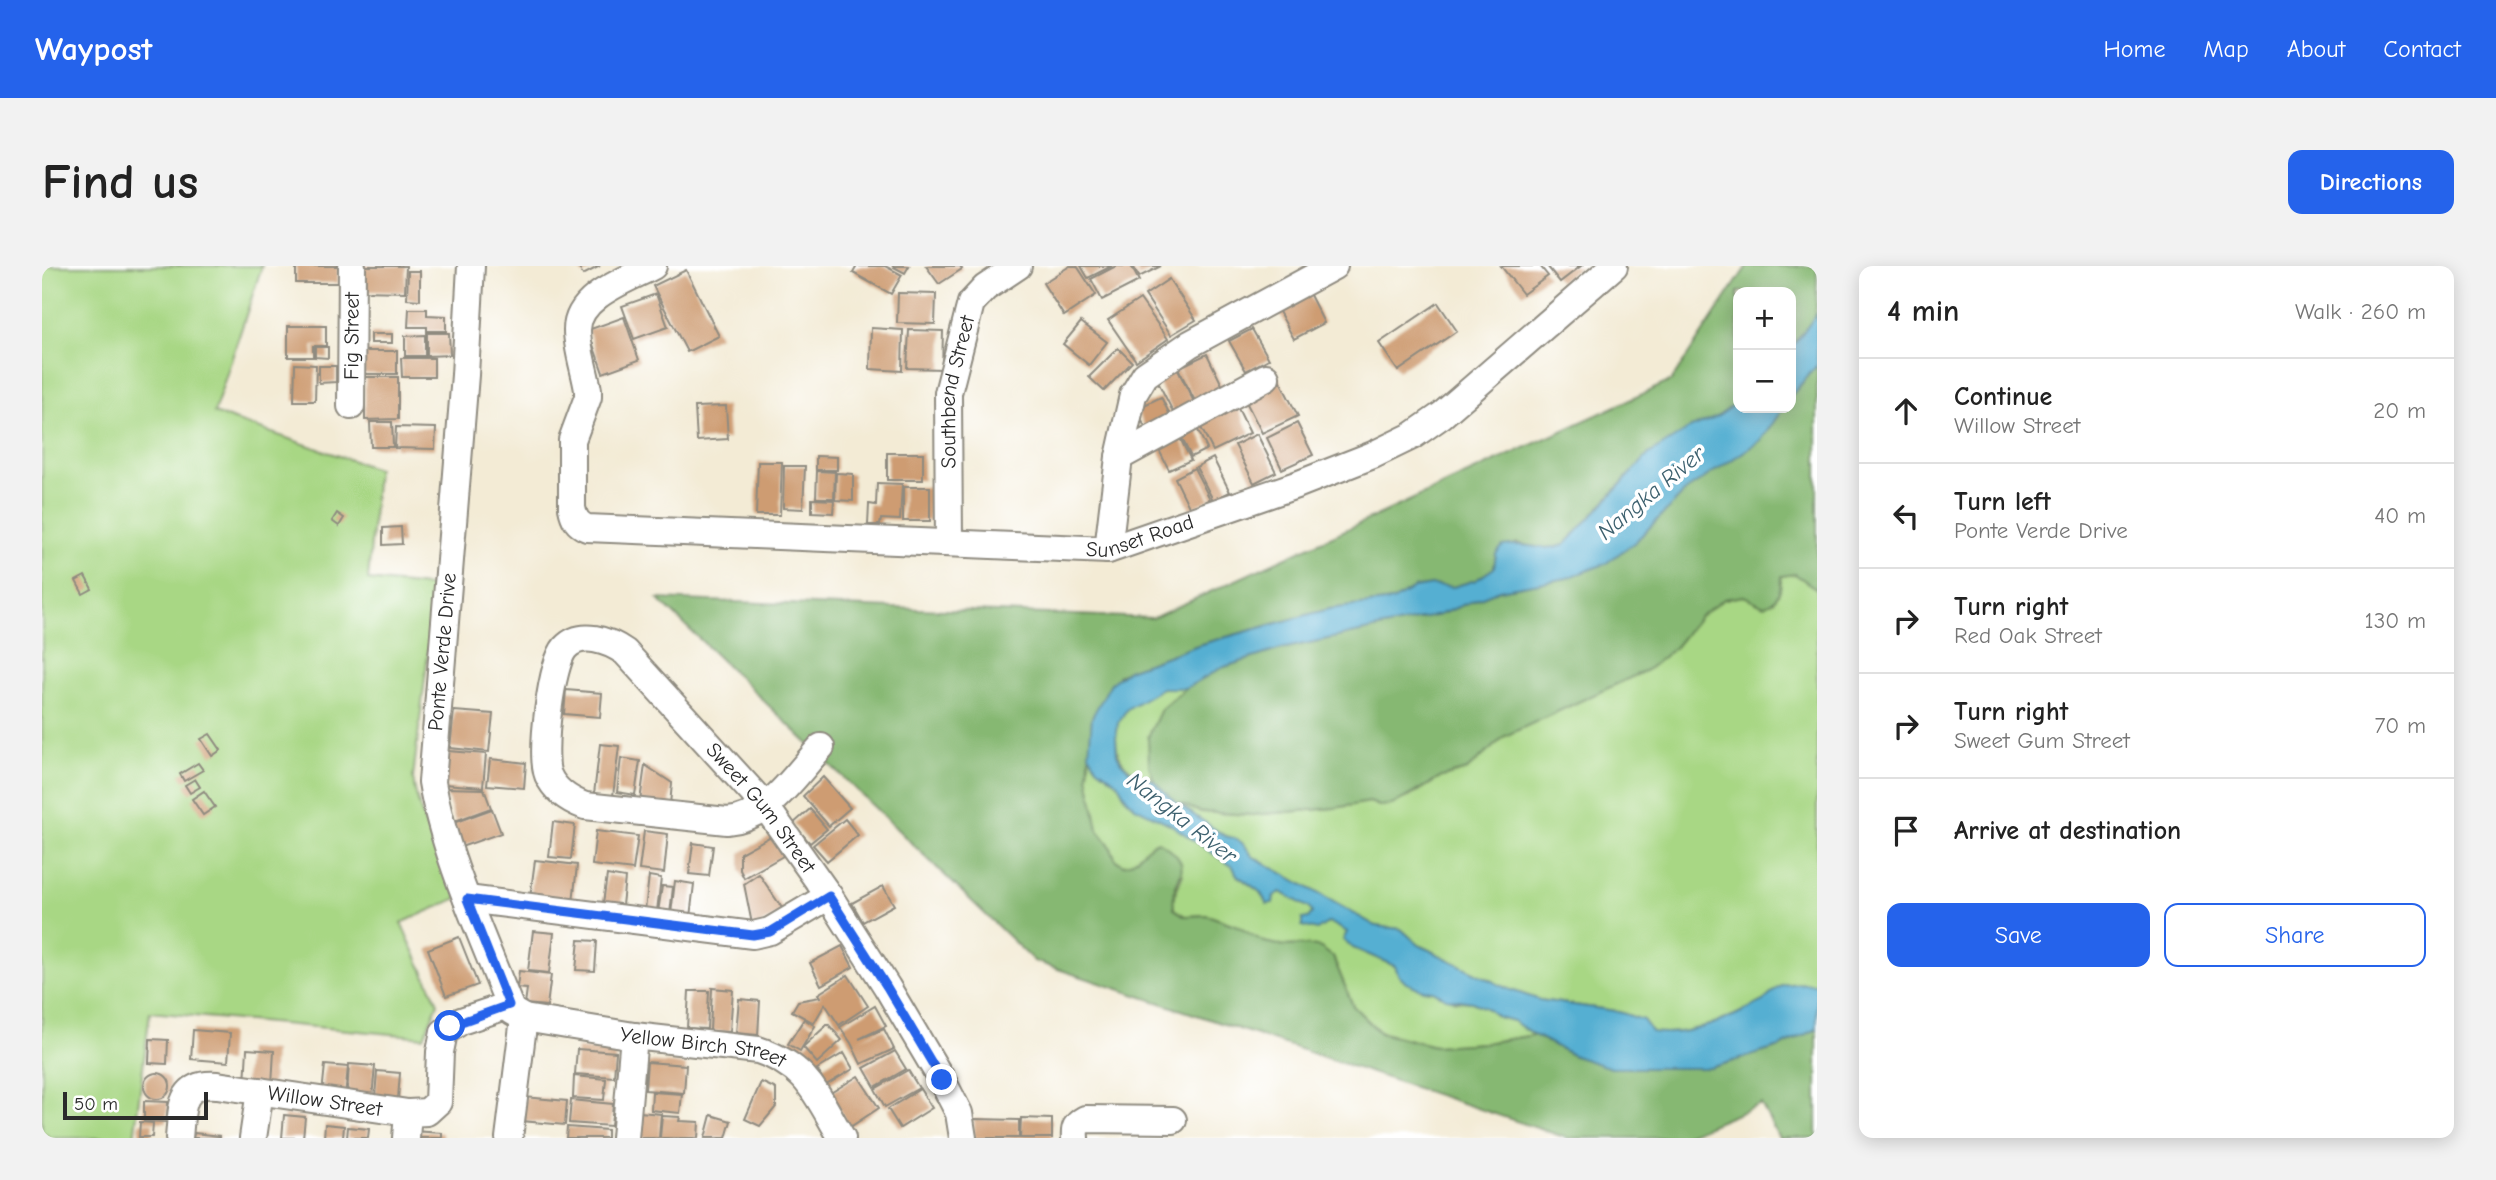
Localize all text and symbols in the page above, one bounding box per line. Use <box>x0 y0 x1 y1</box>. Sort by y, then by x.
text: Waypost <box>35 30 152 68</box>
text: Home <box>2104 35 2165 63</box>
text: Map <box>2203 35 2249 63</box>
text: About <box>2287 35 2345 63</box>
text: Contact <box>2383 35 2461 63</box>
button: Directions <box>2288 150 2454 214</box>
text: Find us <box>42 154 198 210</box>
map controls <box>1733 287 1796 413</box>
button: + <box>1733 287 1796 350</box>
street label: Fig Street <box>339 291 364 380</box>
text: 4 min <box>1887 294 1959 329</box>
text: Walk · 260 m <box>2295 298 2426 325</box>
street label: Southbend Street <box>936 312 980 469</box>
button: − <box>1733 350 1796 413</box>
text: Continue <box>1954 382 2052 412</box>
icon: ahead <box>1887 392 1925 430</box>
text: 20 m <box>2373 397 2426 424</box>
text: Willow Street <box>1954 412 2080 439</box>
water label: Nangka River <box>1592 440 1711 546</box>
text: Turn left <box>1954 487 2051 517</box>
icon: left <box>1887 497 1925 535</box>
text: 40 m <box>2374 502 2426 529</box>
street label: Sunset Road <box>1086 509 1197 562</box>
text: Ponte Verde Drive <box>1954 517 2128 544</box>
street label: Ponte Verde Drive <box>423 572 461 732</box>
text: Turn right <box>1954 592 2068 622</box>
icon: right <box>1887 602 1925 640</box>
text: 130 m <box>2365 607 2426 634</box>
text: Red Oak Street <box>1954 622 2102 649</box>
text: Turn right <box>1954 697 2068 727</box>
icon: right <box>1887 707 1925 745</box>
text: 70 m <box>2374 712 2426 739</box>
text: Sweet Gum Street <box>1954 727 2130 754</box>
street label: Sweet Gum Street <box>701 738 821 878</box>
water label: Nangka River <box>1122 767 1243 870</box>
icon: arrive <box>1887 812 1925 850</box>
text: Arrive at destination <box>1954 816 2181 846</box>
button: Save <box>1887 903 2150 967</box>
button: Share <box>2164 903 2426 967</box>
route start <box>434 1010 465 1041</box>
street label: Yellow Birch Street <box>618 1022 792 1073</box>
route end <box>926 1064 957 1095</box>
street label: Willow Street <box>266 1081 385 1121</box>
scale bar <box>63 1089 208 1121</box>
text: 50 m <box>74 1093 118 1115</box>

